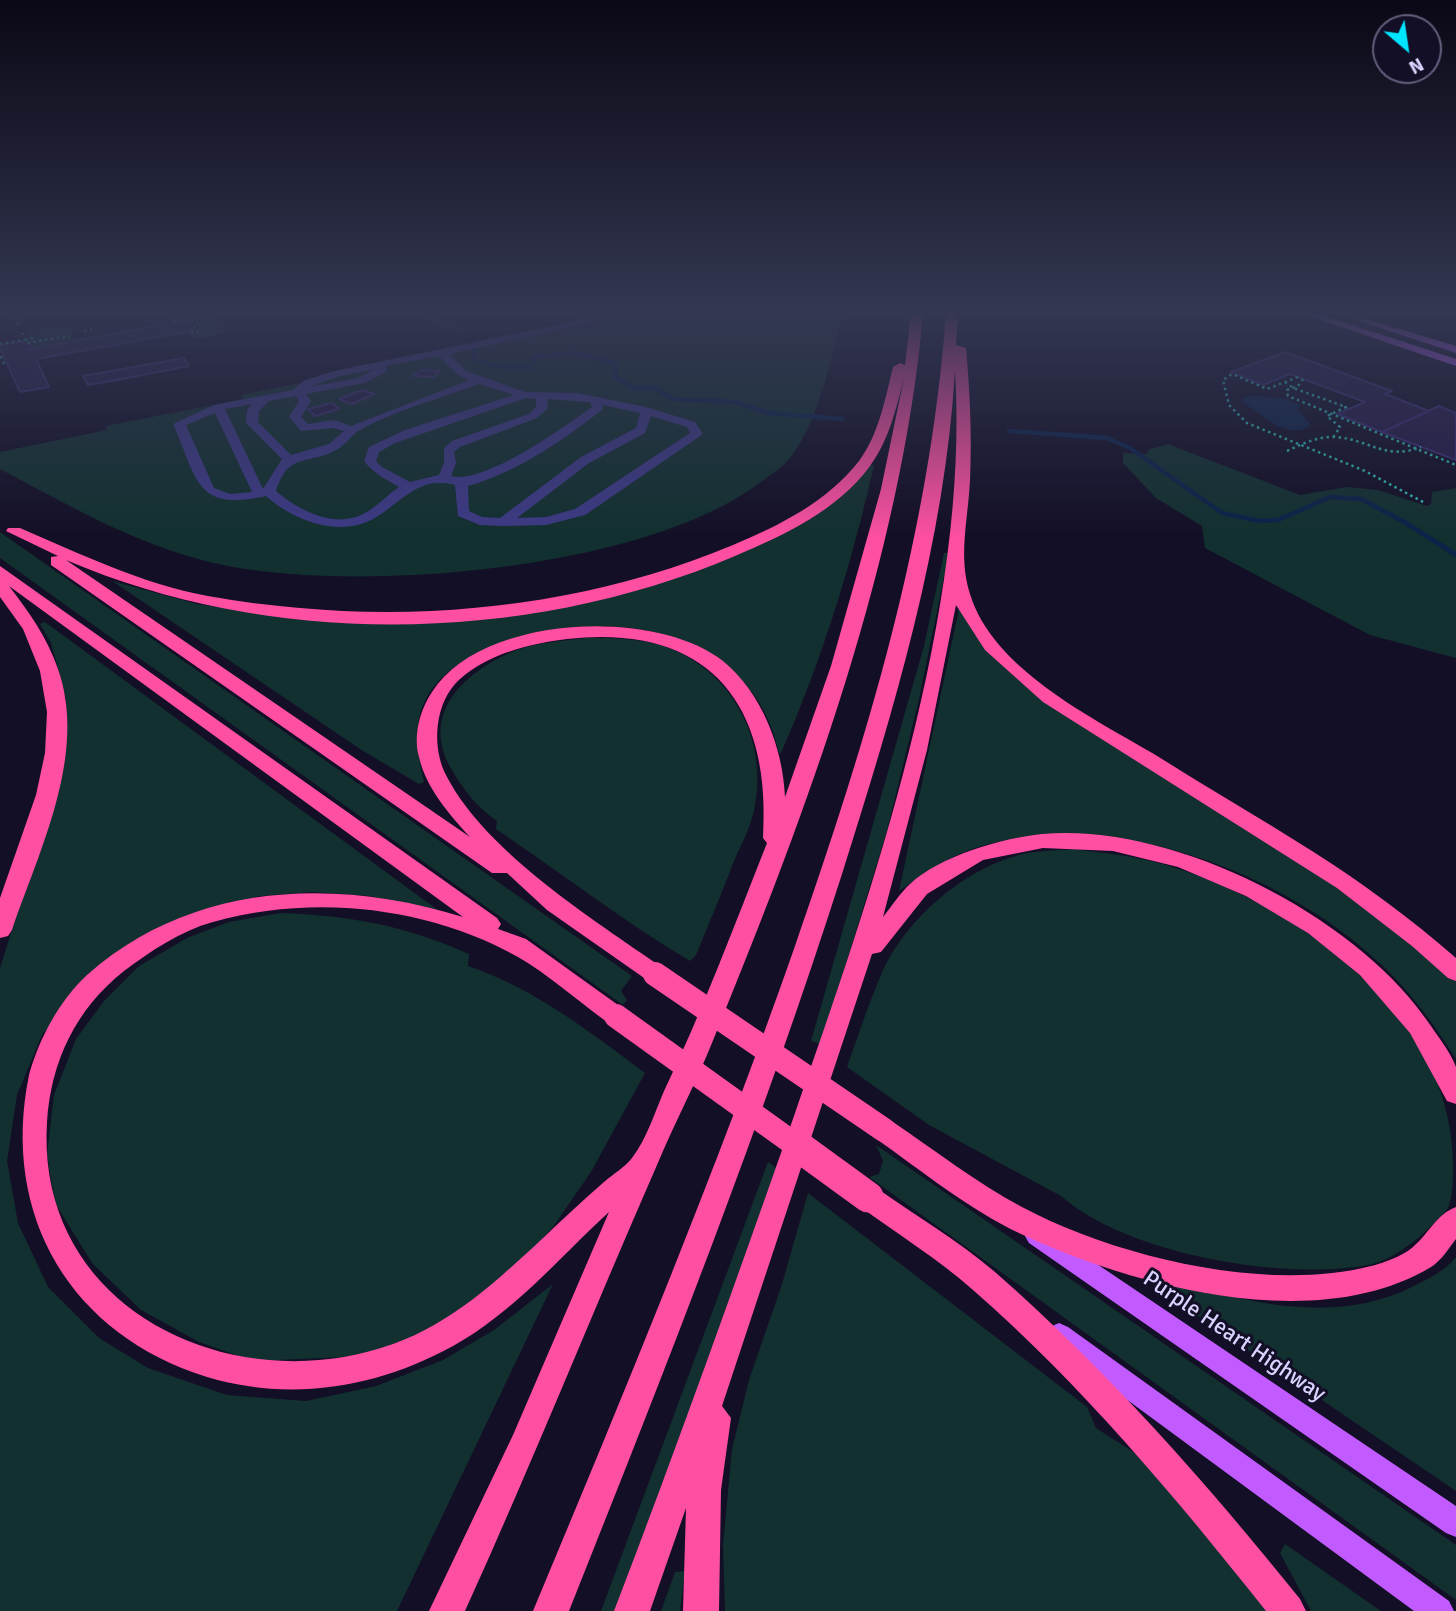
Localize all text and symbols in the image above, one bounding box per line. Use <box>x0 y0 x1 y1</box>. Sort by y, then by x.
north arrow <box>1372 14 1442 84</box>
text: N <box>1405 52 1428 79</box>
street label: Purple Heart Highway <box>1137 1266 1331 1408</box>

